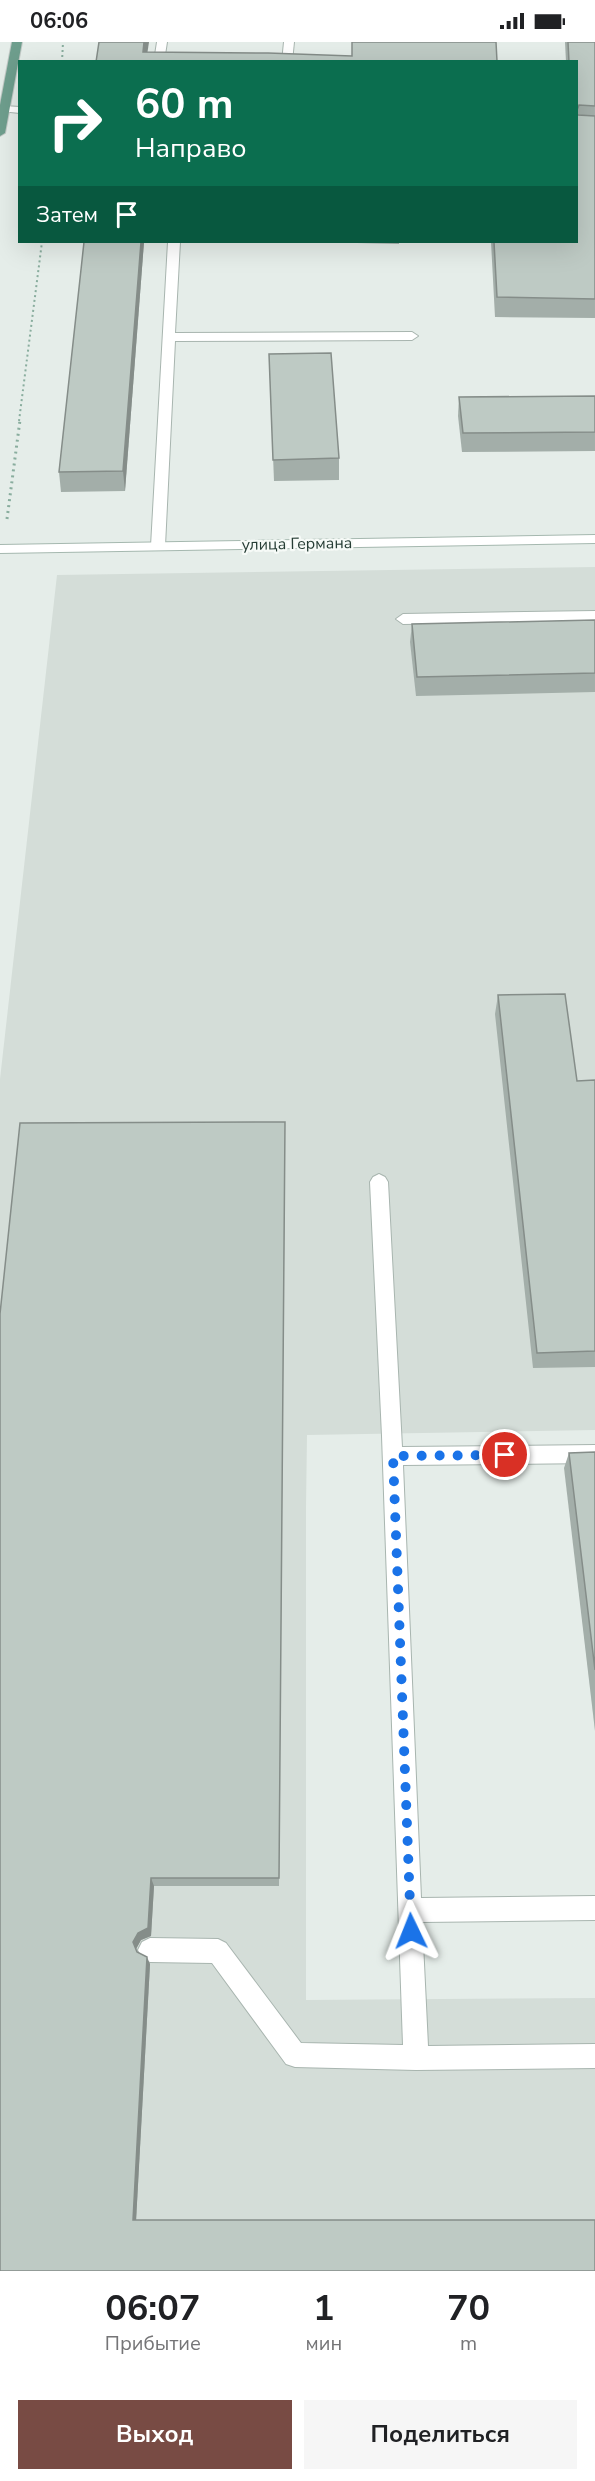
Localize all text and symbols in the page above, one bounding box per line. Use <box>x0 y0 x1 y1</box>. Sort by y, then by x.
text: 06:06 <box>30 6 88 36</box>
text: 60 m <box>135 76 234 133</box>
icon: right <box>36 84 114 162</box>
text: Направо <box>135 130 246 167</box>
icon: arrive <box>110 198 143 231</box>
text: Затем <box>36 200 98 230</box>
street label: улица Германа <box>241 532 353 556</box>
pin <box>479 1429 530 1480</box>
icon: arrive <box>488 1438 521 1471</box>
position arrow <box>379 1899 443 1963</box>
text: 06:07 <box>105 2284 200 2333</box>
text: 1 <box>313 2284 335 2333</box>
text: 70 <box>447 2284 490 2333</box>
text: Прибытие <box>105 2330 201 2357</box>
text: мин <box>306 2330 342 2357</box>
text: m <box>460 2330 477 2357</box>
button: Выход <box>18 2400 292 2469</box>
button: Поделиться <box>304 2400 577 2469</box>

